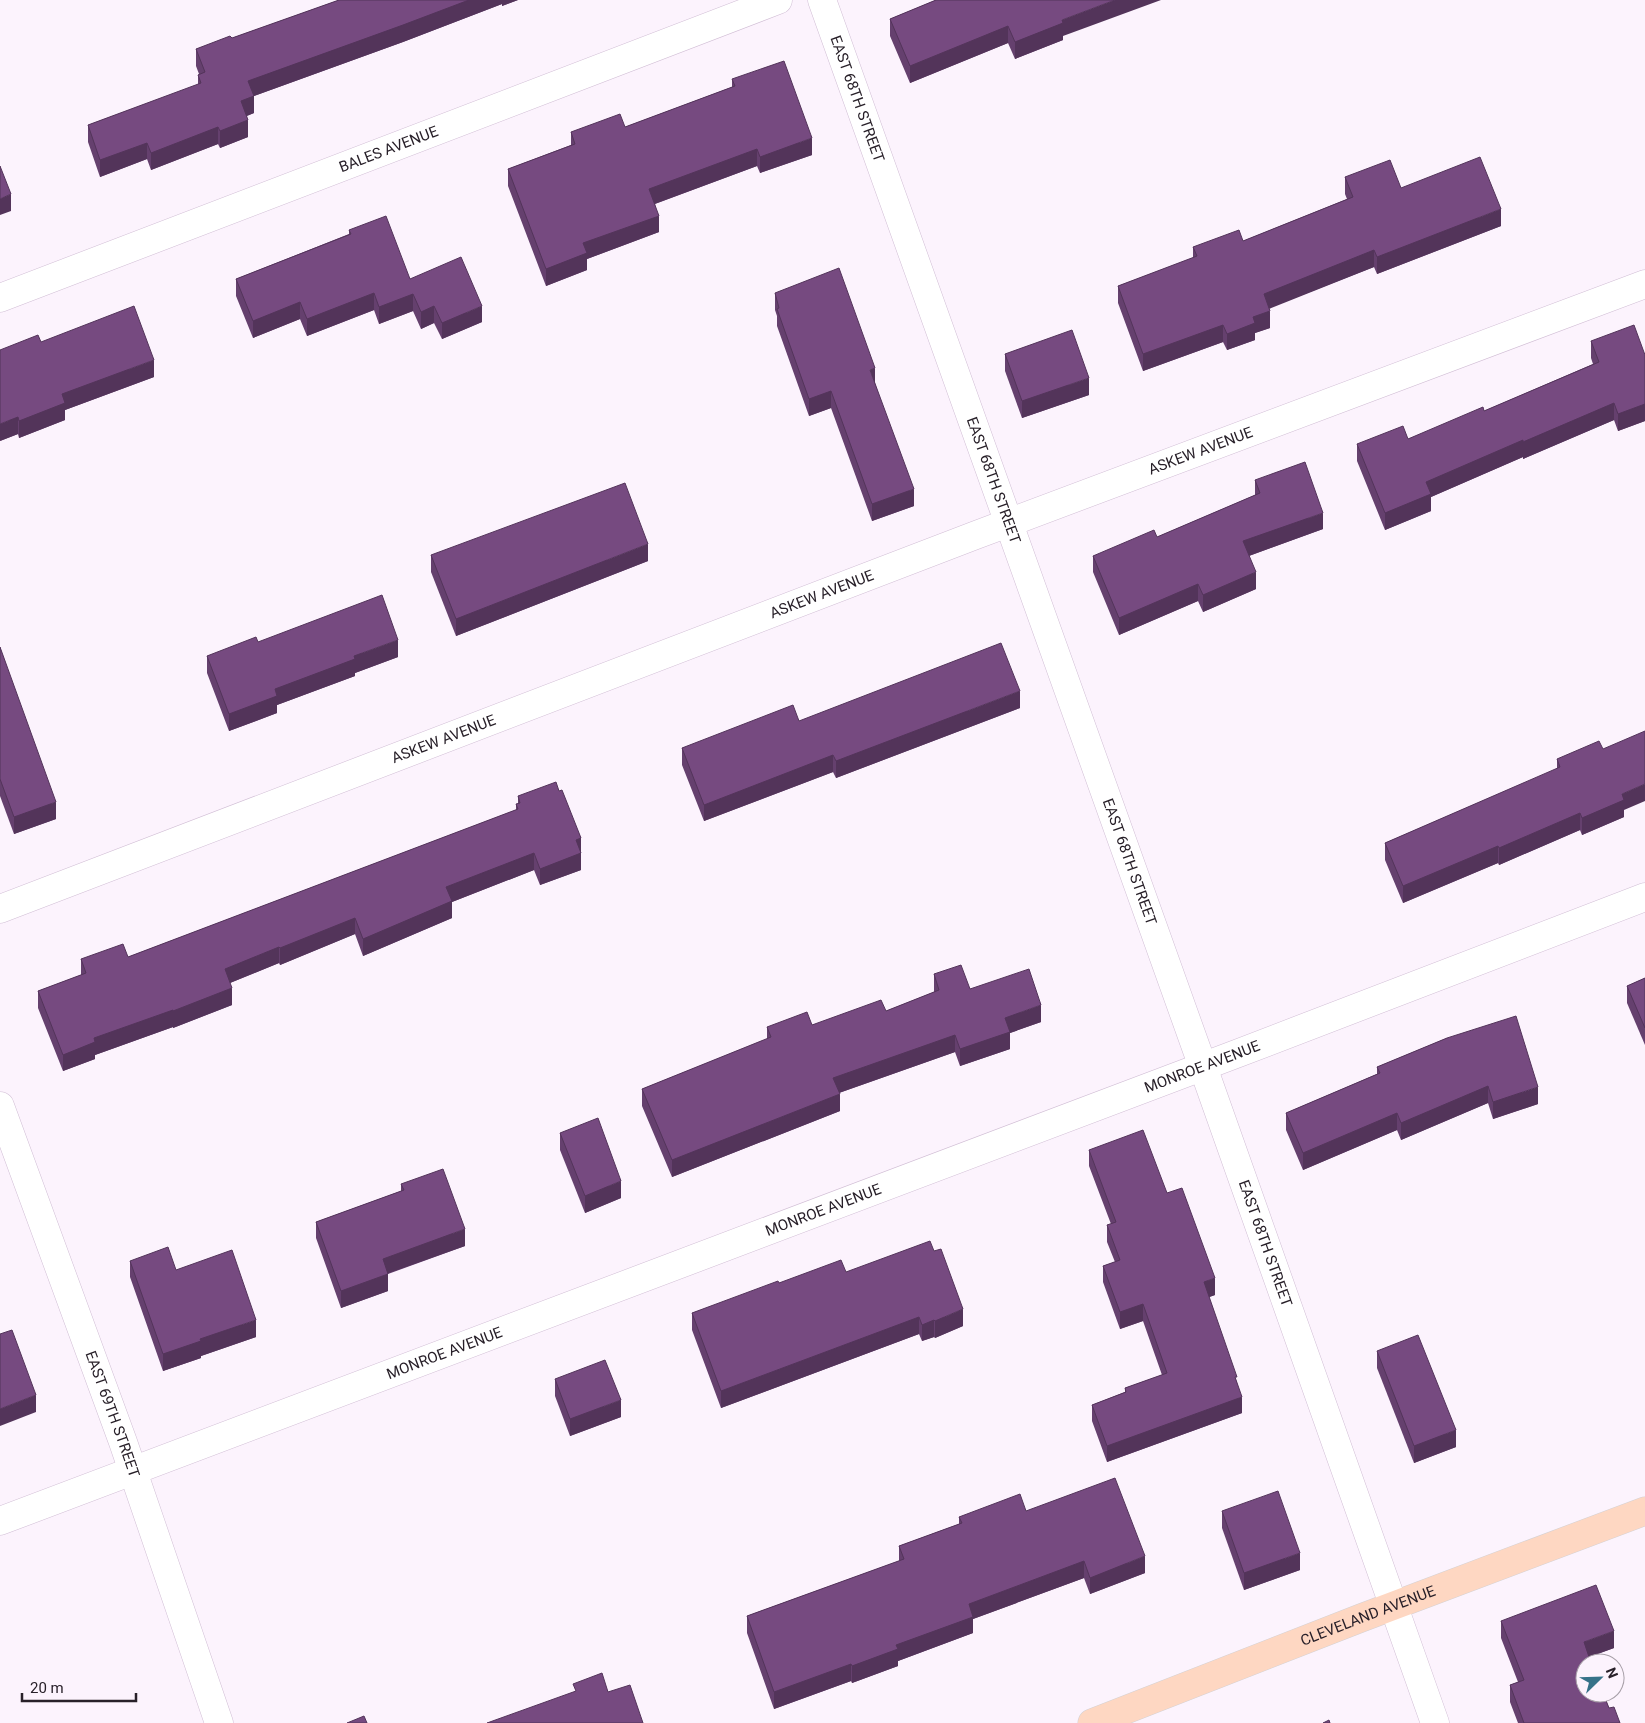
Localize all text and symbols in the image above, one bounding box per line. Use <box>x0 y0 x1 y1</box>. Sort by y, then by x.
street label: EAST 68TH STREET <box>826 33 888 165</box>
street label: BALES AVENUE <box>336 122 441 176</box>
street label: EAST 68TH STREET <box>963 415 1024 546</box>
street label: ASKEW AVENUE <box>1146 423 1256 478</box>
street label: ASKEW AVENUE <box>767 566 877 622</box>
street label: ASKEW AVENUE <box>389 711 499 767</box>
street label: EAST 68TH STREET <box>1099 796 1161 927</box>
street label: MONROE AVENUE <box>1142 1037 1263 1097</box>
street label: EAST 68TH STREET <box>1235 1178 1296 1309</box>
street label: MONROE AVENUE <box>763 1180 884 1240</box>
street label: MONROE AVENUE <box>384 1323 505 1383</box>
street label: EAST 69TH STREET <box>81 1348 143 1480</box>
street label: CLEVELAND AVENUE <box>1298 1582 1438 1650</box>
north arrow <box>1575 1653 1625 1703</box>
text: N <box>1603 1665 1621 1681</box>
scale bar <box>22 1670 136 1702</box>
text: 20 m <box>30 1679 64 1697</box>

